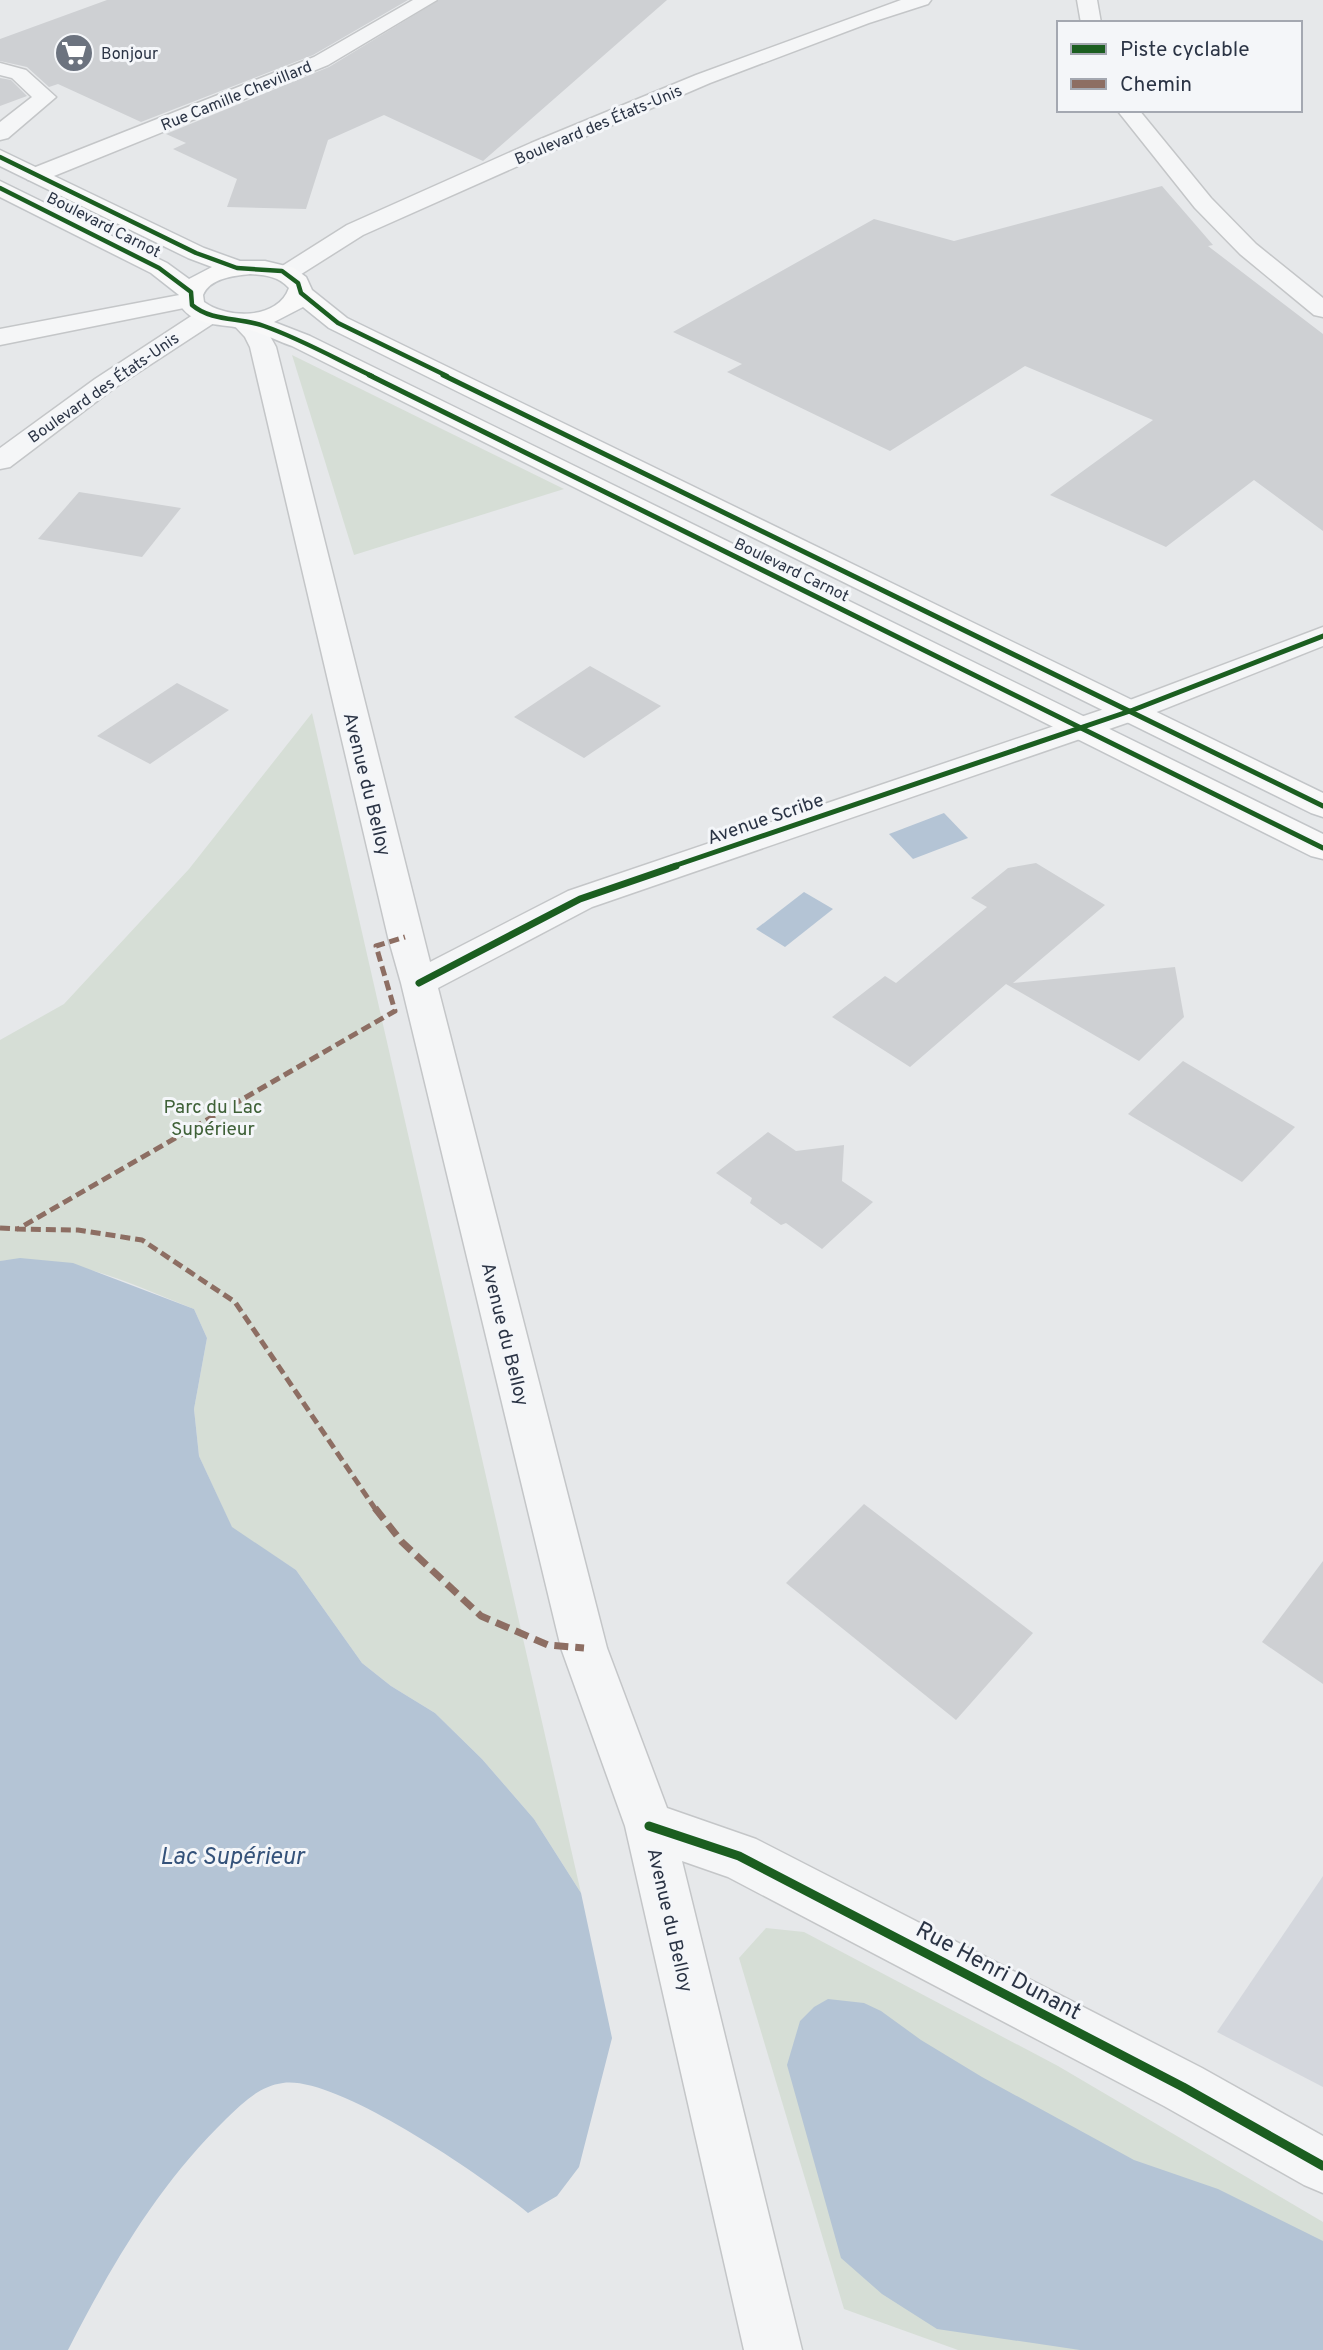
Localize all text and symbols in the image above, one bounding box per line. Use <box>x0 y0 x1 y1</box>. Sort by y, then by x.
legend <box>1057 21 1302 112</box>
supermarket icon: Bonjour <box>53 32 95 74</box>
text: Piste cyclable <box>1120 37 1250 64</box>
place label: Bonjour <box>101 45 158 65</box>
street label: Rue Camille Chevillard <box>158 57 315 136</box>
text: Chemin <box>1120 72 1192 99</box>
street label: Boulevard des États-Unis <box>511 80 685 170</box>
street label: Boulevard Carnot <box>43 188 163 263</box>
street label: Boulevard des États-Unis <box>24 327 184 448</box>
street label: Boulevard Carnot <box>730 534 852 607</box>
street label: Avenue du Belloy <box>337 710 396 859</box>
street label: Avenue Scribe <box>704 789 827 851</box>
park label: Parc du Lac Supérieur <box>164 1096 262 1142</box>
street label: Avenue du Belloy <box>475 1260 534 1409</box>
water label: Lac Supérieur <box>160 1843 306 1873</box>
street label: Avenue du Belloy <box>641 1846 697 1995</box>
street label: Rue Henri Dunant <box>910 1916 1086 2028</box>

